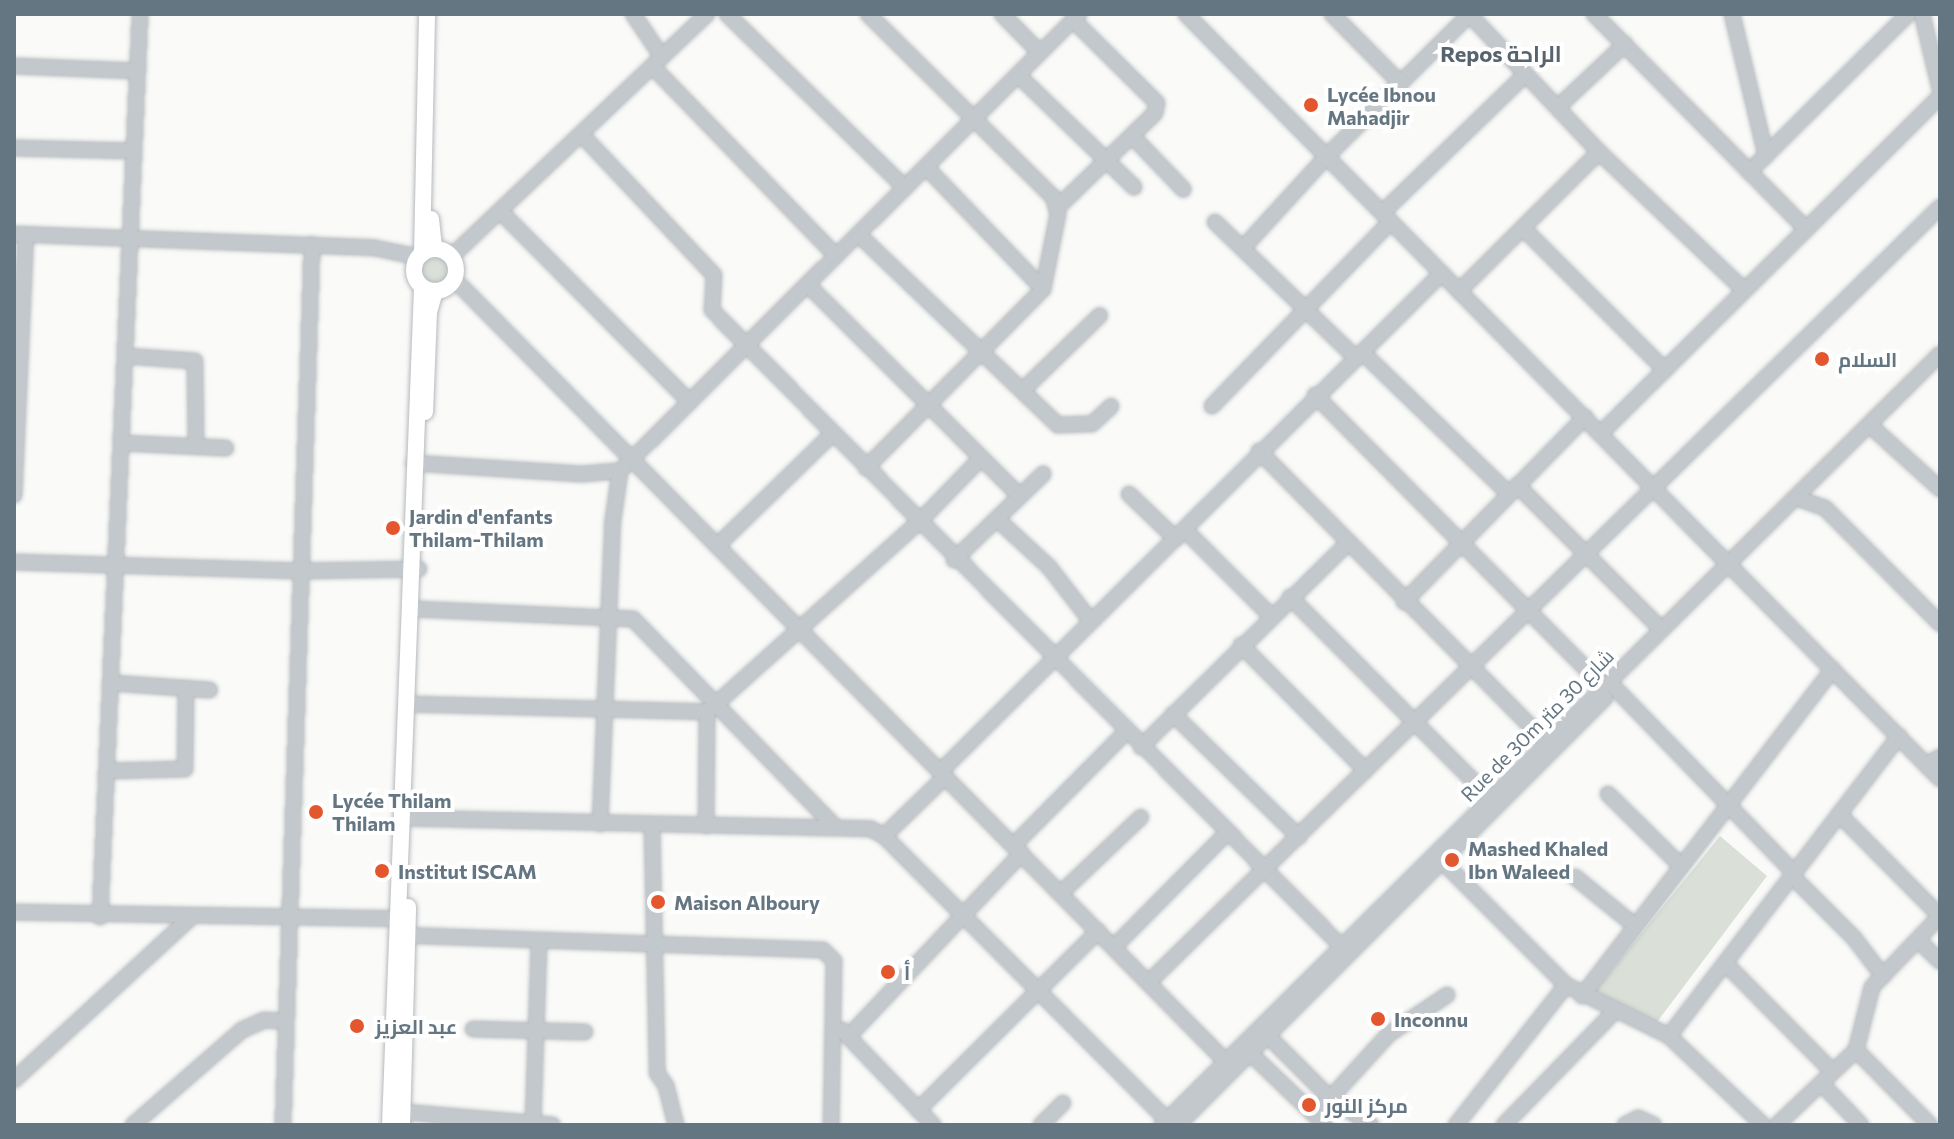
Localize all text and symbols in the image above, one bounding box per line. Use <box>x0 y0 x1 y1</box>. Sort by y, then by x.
district label: Repos الراحة <box>1440 41 1562 67</box>
place label: Lycée Ibnou Mahadjir <box>1327 82 1436 129</box>
marker: Lycée Ibnou Mahadjir <box>1302 96 1320 114</box>
place label: السلام <box>1838 347 1897 371</box>
marker: السلام <box>1813 350 1831 368</box>
place label: Jardin d'enfants Thilam-Thilam <box>409 504 553 551</box>
marker: Jardin d'enfants Thilam-Thilam <box>384 519 402 537</box>
street label: Rue de 30m شارع 30 متر <box>1456 644 1618 806</box>
place label: Lycée Thilam Thilam <box>332 788 451 835</box>
marker: Lycée Thilam Thilam <box>307 803 325 821</box>
place label: Mashed Khaled Ibn Waleed <box>1468 836 1608 883</box>
marker: Mashed Khaled Ibn Waleed <box>1443 851 1461 869</box>
place label: Institut ISCAM <box>398 859 537 883</box>
marker: Institut ISCAM <box>373 862 391 880</box>
place label: Maison Alboury <box>674 890 820 914</box>
marker: Maison Alboury <box>649 893 667 911</box>
place label: أ <box>904 960 910 984</box>
marker: أ <box>879 963 897 981</box>
place label: Inconnu <box>1394 1007 1468 1031</box>
marker: Inconnu <box>1369 1010 1387 1028</box>
place label: عبد العزيز <box>375 1014 457 1038</box>
marker: عبد العزيز <box>346 1015 368 1037</box>
place label: مركز النور <box>1325 1093 1408 1117</box>
marker: مركز النور <box>1300 1096 1318 1114</box>

